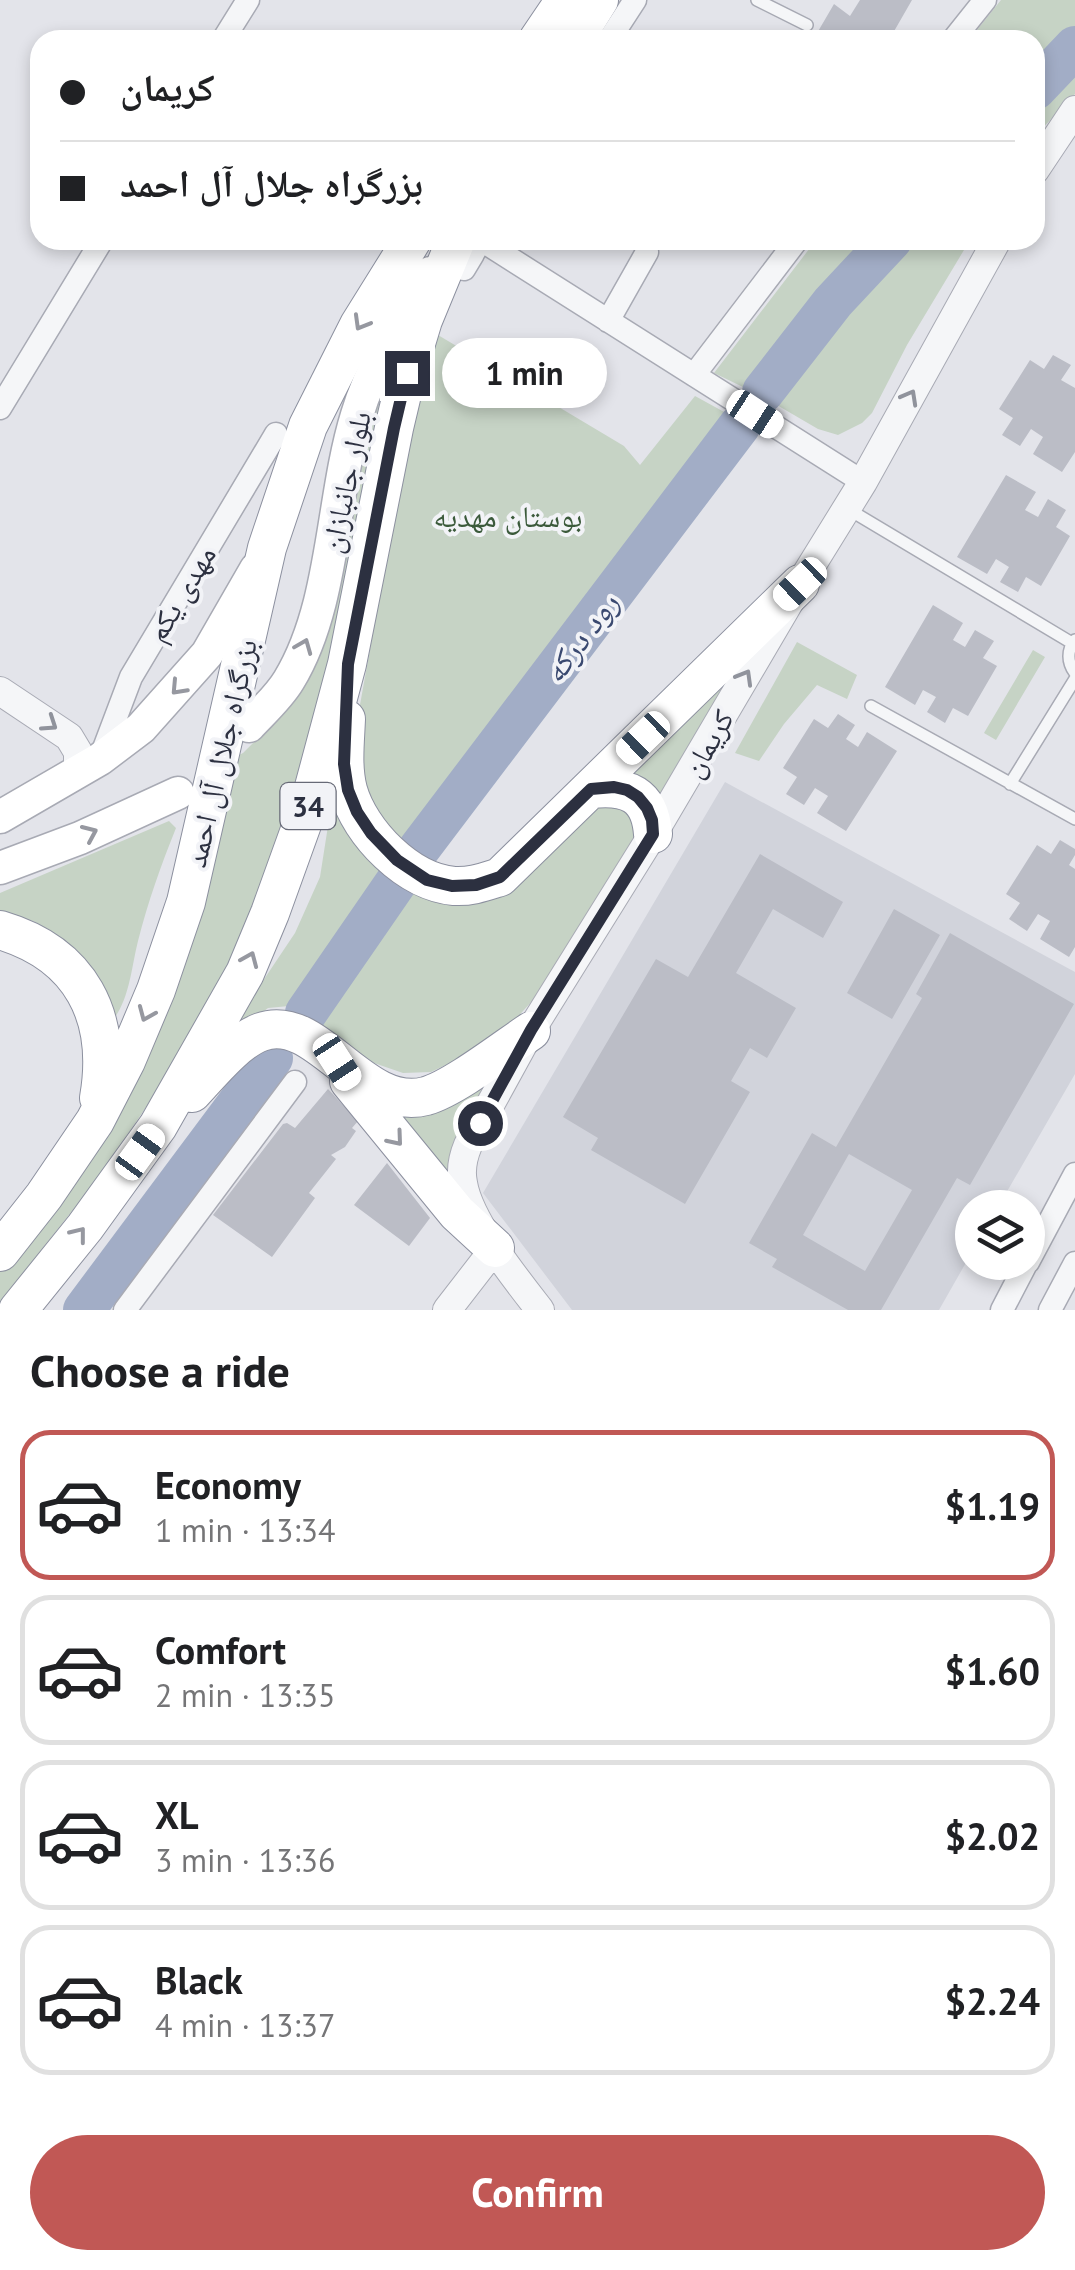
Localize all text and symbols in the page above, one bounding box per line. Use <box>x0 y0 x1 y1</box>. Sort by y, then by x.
text: کریمان <box>120 62 214 111</box>
text: بزرگراه جلال آل احمد <box>120 158 423 207</box>
one-way arrow <box>353 312 373 330</box>
callout: 1 min <box>442 338 607 408</box>
route end <box>385 351 430 396</box>
text: 1 min <box>485 352 564 394</box>
car <box>722 385 788 443</box>
one-way arrow <box>897 390 917 408</box>
street label: بلوار جانبازان <box>311 408 379 556</box>
park label: بوستان مهدیه <box>433 496 583 535</box>
street label: مهدی یکم <box>136 538 226 649</box>
car <box>768 552 832 616</box>
water label: رود درکه <box>532 583 628 691</box>
street label: بزرگراه جلال آل احمد <box>175 635 265 871</box>
one-way arrow <box>293 639 313 656</box>
one-way arrow <box>733 670 752 688</box>
one-way arrow <box>172 677 190 695</box>
street label: کریمان <box>672 702 742 784</box>
car <box>611 706 675 770</box>
one-way arrow <box>39 712 57 731</box>
road number: 34 <box>280 783 336 829</box>
one-way arrow <box>80 825 98 845</box>
one-way arrow <box>239 951 259 968</box>
one-way arrow <box>137 1004 157 1022</box>
car <box>308 1029 366 1095</box>
route start <box>458 1101 503 1146</box>
car <box>110 1119 170 1185</box>
one-way arrow <box>384 1128 402 1146</box>
map controls <box>955 1190 1045 1280</box>
button: layers <box>955 1190 1045 1280</box>
one-way arrow <box>68 1227 85 1245</box>
text: Choose a ride <box>30 1341 290 1399</box>
icon: car <box>35 1460 125 1550</box>
text: Economy <box>155 1460 301 1509</box>
text: $1.19 <box>944 1481 1040 1530</box>
text: 1 min · 13:34 <box>155 1509 335 1551</box>
icon: car <box>35 1625 125 1715</box>
text: Comfort <box>155 1625 286 1674</box>
text: $1.60 <box>944 1646 1040 1695</box>
text: 2 min · 13:35 <box>155 1674 335 1716</box>
icon: car <box>35 1790 125 1880</box>
text: XL <box>155 1790 199 1839</box>
text: $2.02 <box>944 1811 1040 1860</box>
text: 3 min · 13:36 <box>155 1839 335 1881</box>
icon: car <box>35 1955 125 2045</box>
text: Black <box>155 1955 243 2004</box>
text: $2.24 <box>944 1976 1040 2025</box>
text: 4 min · 13:37 <box>155 2004 335 2046</box>
button: Confirm <box>30 2135 1045 2250</box>

